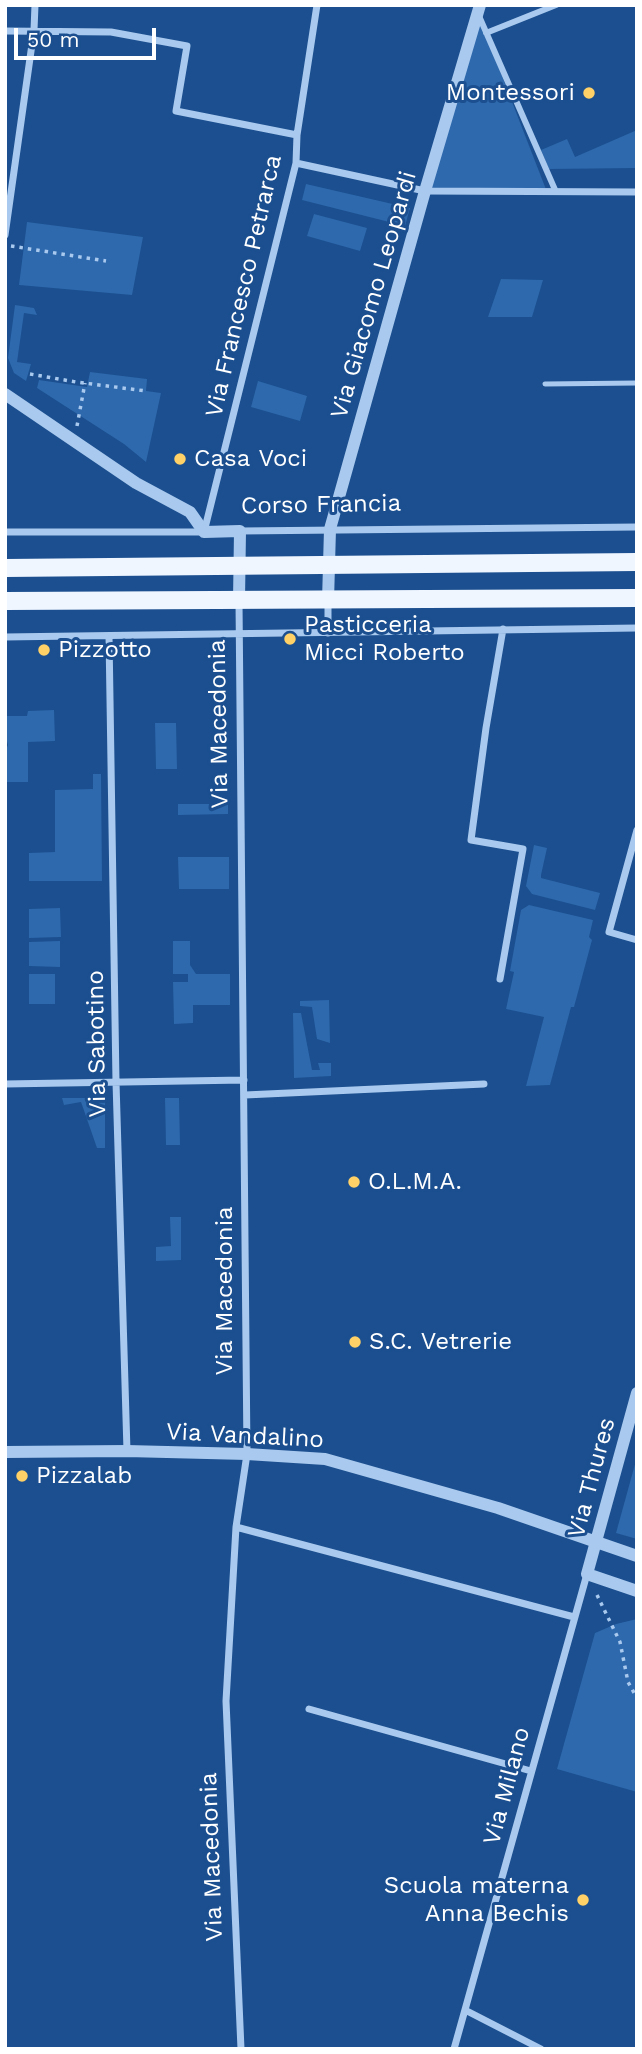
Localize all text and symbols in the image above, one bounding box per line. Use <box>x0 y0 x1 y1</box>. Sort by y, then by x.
scale bar <box>18 14 159 58</box>
text: 50 m <box>27 27 79 52</box>
place label: Montessori <box>446 79 575 107</box>
marker: Montessori <box>581 85 597 101</box>
street label: Via Francesco Petrarca <box>200 152 288 420</box>
street label: Via Giacomo Leopardi <box>325 168 423 422</box>
place label: Casa Voci <box>194 445 307 473</box>
marker: Casa Voci <box>172 451 188 467</box>
street label: Corso Francia <box>241 489 401 521</box>
place label: Pasticceria Micci Roberto <box>304 611 465 667</box>
marker: Pasticceria Micci Roberto <box>282 631 298 647</box>
place label: Pizzotto <box>58 636 152 664</box>
street label: Via Macedonia <box>203 639 235 809</box>
marker: Pizzotto <box>36 642 52 658</box>
street label: Via Sabotino <box>81 970 113 1118</box>
place label: O.L.M.A. <box>368 1168 462 1196</box>
marker: O.L.M.A. <box>346 1174 362 1190</box>
street label: Via Macedonia <box>211 1206 239 1376</box>
place label: S.C. Vetrerie <box>369 1328 512 1356</box>
marker: S.C. Vetrerie <box>347 1334 363 1350</box>
street label: Via Thures <box>562 1415 622 1541</box>
street label: Via Vandalino <box>165 1417 325 1455</box>
place label: Pizzalab <box>36 1462 132 1490</box>
marker: Pizzalab <box>14 1468 30 1484</box>
street label: Via Milano <box>477 1724 537 1848</box>
street label: Via Macedonia <box>195 1772 229 1942</box>
place label: Scuola materna Anna Bechis <box>384 1872 569 1928</box>
marker: Scuola materna Anna Bechis <box>575 1892 591 1908</box>

